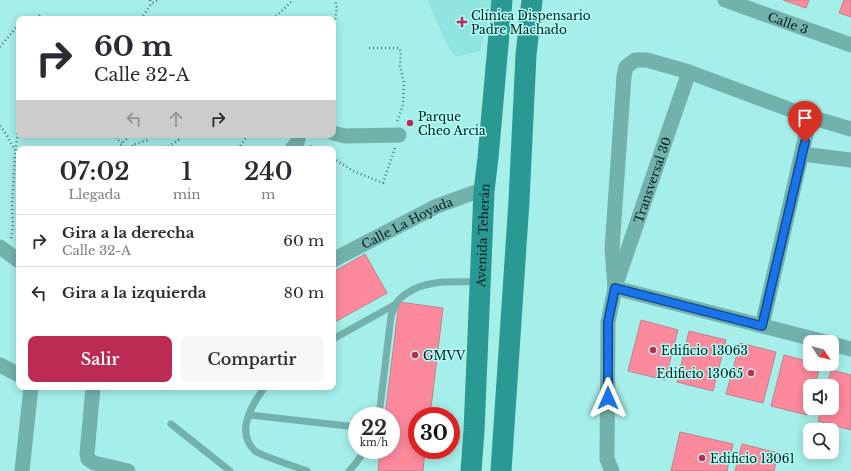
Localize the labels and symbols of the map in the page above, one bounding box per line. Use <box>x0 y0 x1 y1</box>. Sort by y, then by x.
place label: Clínica Dispensario Padre Machado <box>471 8 591 37</box>
street label: Calle 3 <box>766 8 810 37</box>
marker: Clínica Dispensario Padre Machado <box>456 16 468 28</box>
pin <box>788 101 822 142</box>
place label: Parque Cheo Arcia <box>418 109 486 138</box>
marker: Parque Cheo Arcia <box>405 118 415 128</box>
street label: Transversal 30 <box>630 135 674 225</box>
street label: Avenida Teherán <box>472 183 492 288</box>
street label: Calle La Hoyada <box>359 193 455 252</box>
north arrow <box>803 335 839 371</box>
place label: Edificio 13063 <box>661 343 748 358</box>
marker: Edificio 13063 <box>648 345 658 355</box>
place label: GMVV <box>423 348 466 363</box>
marker: GMVV <box>410 350 420 360</box>
place label: Edificio 13065 <box>657 366 743 381</box>
marker: Edificio 13065 <box>746 368 756 378</box>
position arrow <box>587 377 629 419</box>
speed limit sign: 30 <box>408 407 460 459</box>
place label: Edificio 13061 <box>710 451 795 466</box>
marker: Edificio 13061 <box>697 453 707 463</box>

